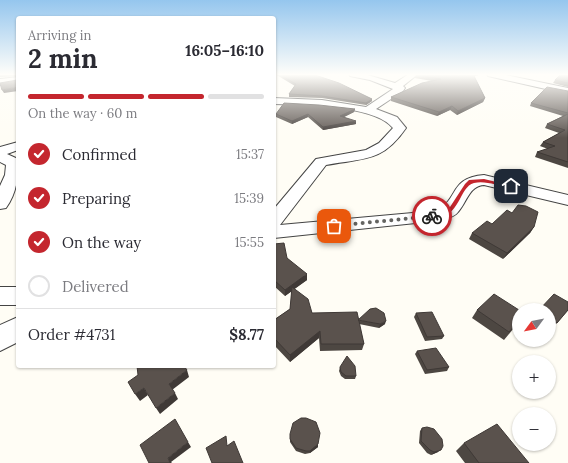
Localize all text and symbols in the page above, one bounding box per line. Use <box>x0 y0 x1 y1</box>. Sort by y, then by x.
text: Arriving in <box>28 27 91 44</box>
text: 16:05–16:10 <box>185 41 264 60</box>
text: 2 min <box>28 42 98 75</box>
text: On the way · 60 m <box>28 105 137 122</box>
icon: check <box>28 143 50 165</box>
text: Confirmed <box>62 145 137 164</box>
text: 15:37 <box>236 146 264 163</box>
pin <box>494 169 528 203</box>
icon: home <box>500 175 522 197</box>
icon: check <box>28 187 50 209</box>
text: Preparing <box>62 189 130 208</box>
text: 15:39 <box>234 190 264 207</box>
courier <box>412 196 452 236</box>
icon: bike <box>421 205 443 227</box>
pin <box>317 209 351 243</box>
icon: bag <box>323 215 345 237</box>
icon: check <box>28 231 50 253</box>
text: On the way <box>62 233 141 252</box>
text: 15:55 <box>235 234 264 251</box>
text: Delivered <box>62 277 129 296</box>
north arrow <box>512 303 556 347</box>
map controls <box>512 303 556 451</box>
text: Order #4731 <box>28 325 115 344</box>
text: $8.77 <box>229 325 264 344</box>
button: + <box>512 355 556 399</box>
button: − <box>512 407 556 451</box>

